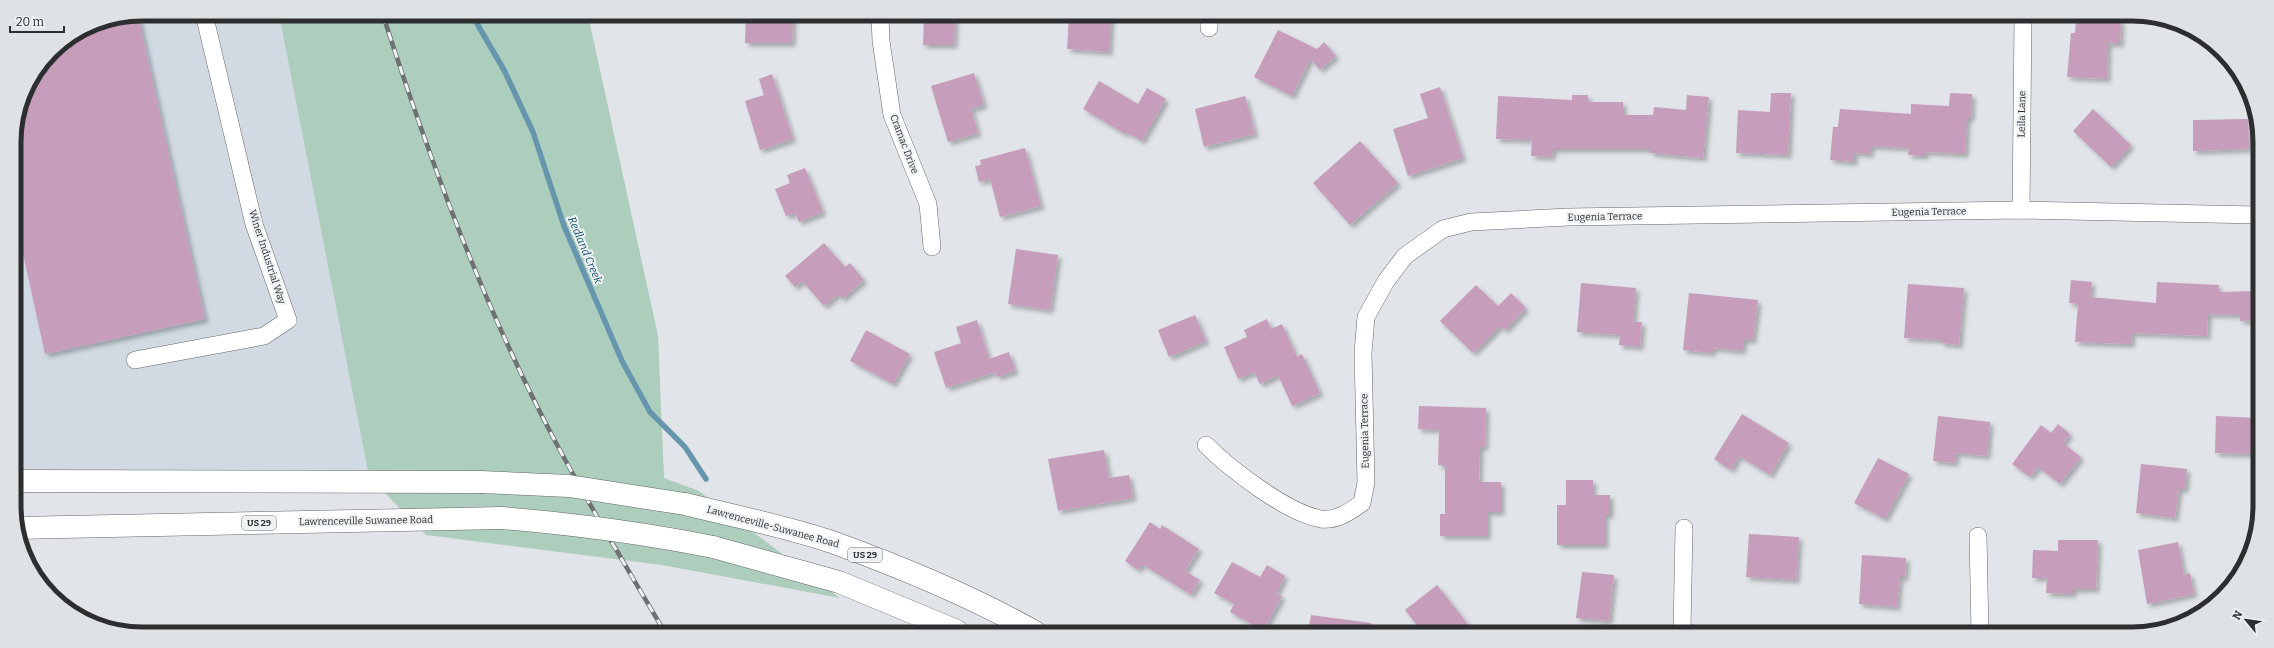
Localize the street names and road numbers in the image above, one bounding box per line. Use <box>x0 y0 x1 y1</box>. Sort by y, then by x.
street label: Leila Lane <box>2016 91 2028 137</box>
street label: Cramac Drive <box>887 113 921 175</box>
street label: Eugenia Terrace <box>1891 205 1967 219</box>
street label: Winer Industrial Way <box>246 208 288 306</box>
street label: Eugenia Terrace <box>1567 210 1643 224</box>
street label: Eugenia Terrace <box>1358 393 1372 469</box>
street label: Lawrenceville-Suwanee Road <box>705 504 841 551</box>
street label: Lawrenceville Suwanee Road <box>299 514 433 528</box>
road number: US 29 <box>242 516 276 530</box>
road number: US 29 <box>848 548 882 562</box>

